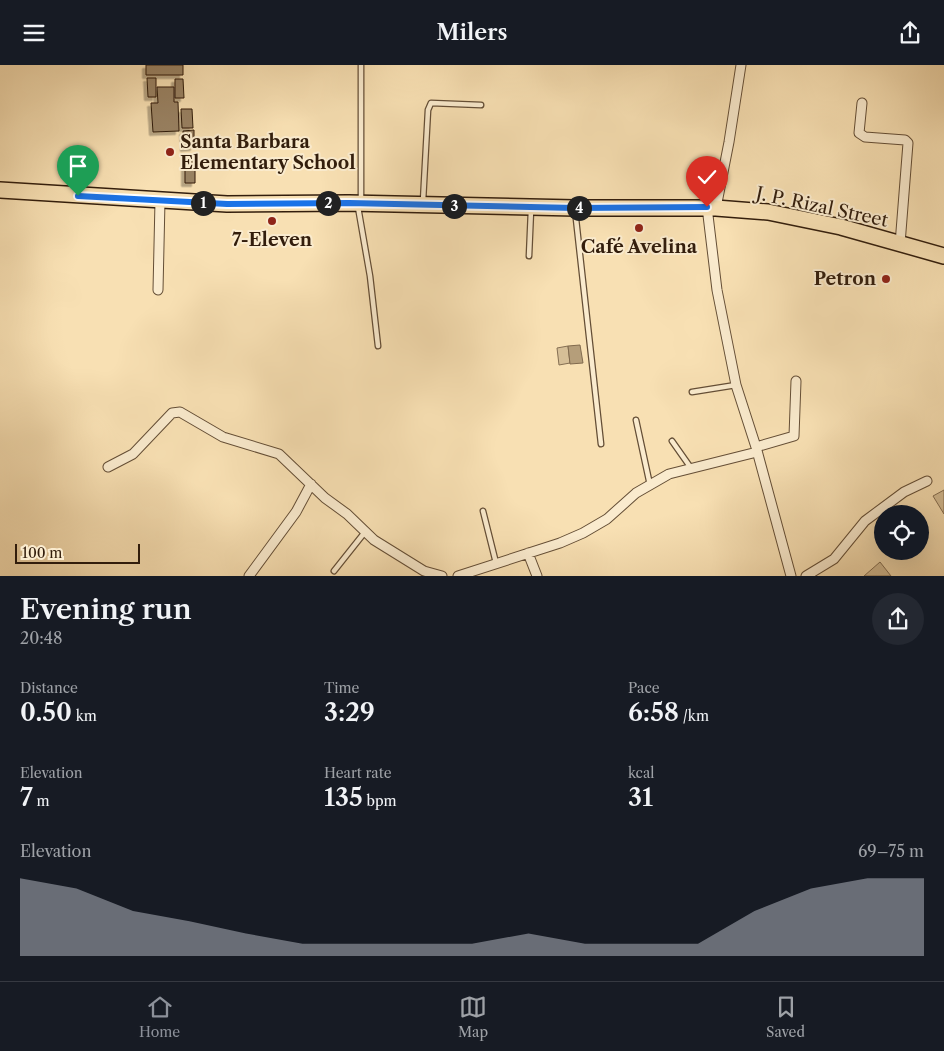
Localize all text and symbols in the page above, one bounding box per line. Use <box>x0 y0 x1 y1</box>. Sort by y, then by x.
icon: menu <box>20 19 48 47</box>
text: Milers <box>437 19 507 46</box>
icon: share <box>896 19 924 47</box>
place label: Santa Barbara Elementary School <box>180 131 356 174</box>
pin <box>57 145 99 196</box>
marker: Santa Barbara Elementary School <box>164 146 176 158</box>
icon: arrive <box>64 152 92 180</box>
pin <box>686 156 728 207</box>
icon: check <box>693 163 721 191</box>
street label: J. P. Rizal Street <box>751 182 891 232</box>
pin: 1 <box>190 191 216 215</box>
pin: 2 <box>316 191 340 215</box>
pin: 3 <box>442 193 466 219</box>
text: 1 <box>200 194 207 212</box>
text: 2 <box>324 194 333 212</box>
pin: 4 <box>566 195 592 221</box>
text: 3 <box>451 197 458 215</box>
text: 4 <box>575 199 584 217</box>
marker: 7-Eleven <box>266 215 278 227</box>
marker: Café Avelina <box>633 222 645 234</box>
place label: 7-Eleven <box>232 229 313 251</box>
place label: Café Avelina <box>581 236 698 258</box>
place label: Petron <box>814 268 877 290</box>
marker: Petron <box>880 273 892 285</box>
map controls <box>874 505 929 560</box>
button: locate <box>874 505 929 560</box>
scale bar <box>15 541 140 564</box>
text: 100 m <box>22 544 62 562</box>
text: Evening run <box>20 592 192 626</box>
button: share <box>872 593 924 645</box>
text: 20:48 <box>20 628 63 648</box>
text: Distance <box>20 679 78 697</box>
text: Time <box>324 679 359 697</box>
text: Pace <box>628 679 660 697</box>
text: 0.50 <box>20 697 72 728</box>
text: 3:29 <box>324 697 375 728</box>
text: 6:58 <box>628 697 679 728</box>
text: km <box>72 707 97 725</box>
text: /km <box>679 707 709 725</box>
text: Elevation <box>20 764 83 782</box>
text: Heart rate <box>324 764 391 782</box>
text: kcal <box>628 764 654 782</box>
text: 7 <box>20 782 33 813</box>
text: 135 <box>324 782 363 813</box>
text: 31 <box>628 782 653 813</box>
text: m <box>33 792 50 810</box>
text: bpm <box>363 792 397 810</box>
text: Elevation <box>20 841 91 861</box>
text: 69–75 m <box>858 841 924 861</box>
tab: Home <box>139 993 180 1041</box>
tab: Map <box>458 993 488 1041</box>
tab: Saved <box>766 993 805 1041</box>

